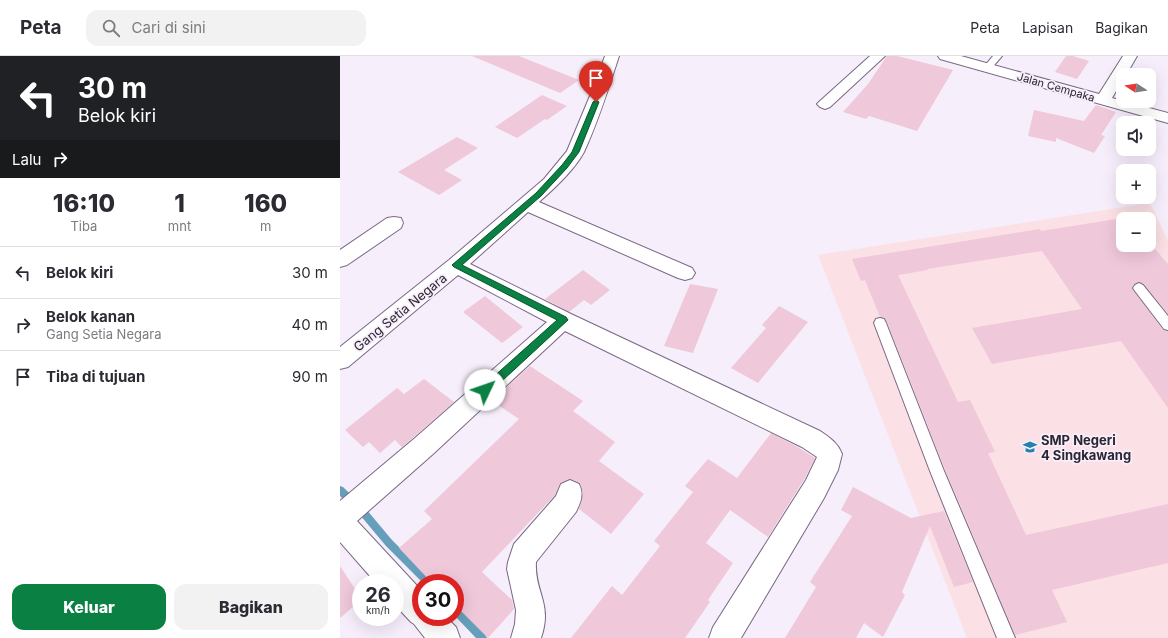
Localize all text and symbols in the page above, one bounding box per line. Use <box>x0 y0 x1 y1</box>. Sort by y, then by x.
search box <box>86 10 366 46</box>
text: Peta <box>20 16 62 39</box>
icon: search <box>100 17 122 39</box>
text: Cari di sini <box>132 18 206 37</box>
text: Peta <box>970 19 1000 36</box>
text: Lapisan <box>1022 19 1073 36</box>
text: Bagikan <box>1095 19 1148 36</box>
pin <box>579 61 613 102</box>
icon: arrive <box>585 67 607 89</box>
north arrow <box>1116 68 1156 108</box>
map controls <box>1116 68 1156 252</box>
street label: Jalan Cempaka <box>1016 69 1096 105</box>
text: 30 m <box>78 71 147 105</box>
icon: left <box>12 72 64 124</box>
text: Belok kiri <box>78 105 156 126</box>
button: sound <box>1116 116 1156 156</box>
icon: right <box>49 148 71 170</box>
text: Lalu <box>12 150 41 169</box>
button: + <box>1116 164 1156 204</box>
text: 16:10 <box>53 189 115 218</box>
text: 1 <box>174 189 185 218</box>
text: 160 <box>244 189 287 218</box>
button: − <box>1116 212 1156 252</box>
text: Tiba <box>70 218 97 234</box>
text: mnt <box>168 218 191 234</box>
text: m <box>260 218 271 234</box>
icon: left <box>12 262 34 284</box>
text: Belok kiri <box>46 263 113 282</box>
text: 30 m <box>292 263 328 282</box>
street label: Gang Setia Negara <box>350 269 450 355</box>
text: Belok kanan <box>46 307 135 326</box>
icon: right <box>12 314 34 336</box>
text: 40 m <box>291 315 328 334</box>
text: Gang Setia Negara <box>46 326 161 342</box>
icon: arrive <box>12 366 34 388</box>
text: Tiba di tujuan <box>46 367 145 386</box>
text: 90 m <box>292 367 328 386</box>
position arrow <box>464 369 506 411</box>
place label: SMP Negeri 4 Singkawang <box>1041 432 1131 463</box>
school or university icon: SMP Negeri 4 Singkawang <box>1022 439 1038 455</box>
speed limit sign: 30 <box>412 574 464 626</box>
text: 26 <box>365 583 391 607</box>
button: Keluar <box>12 584 166 630</box>
button: Bagikan <box>174 584 328 630</box>
text: km/h <box>366 604 390 616</box>

